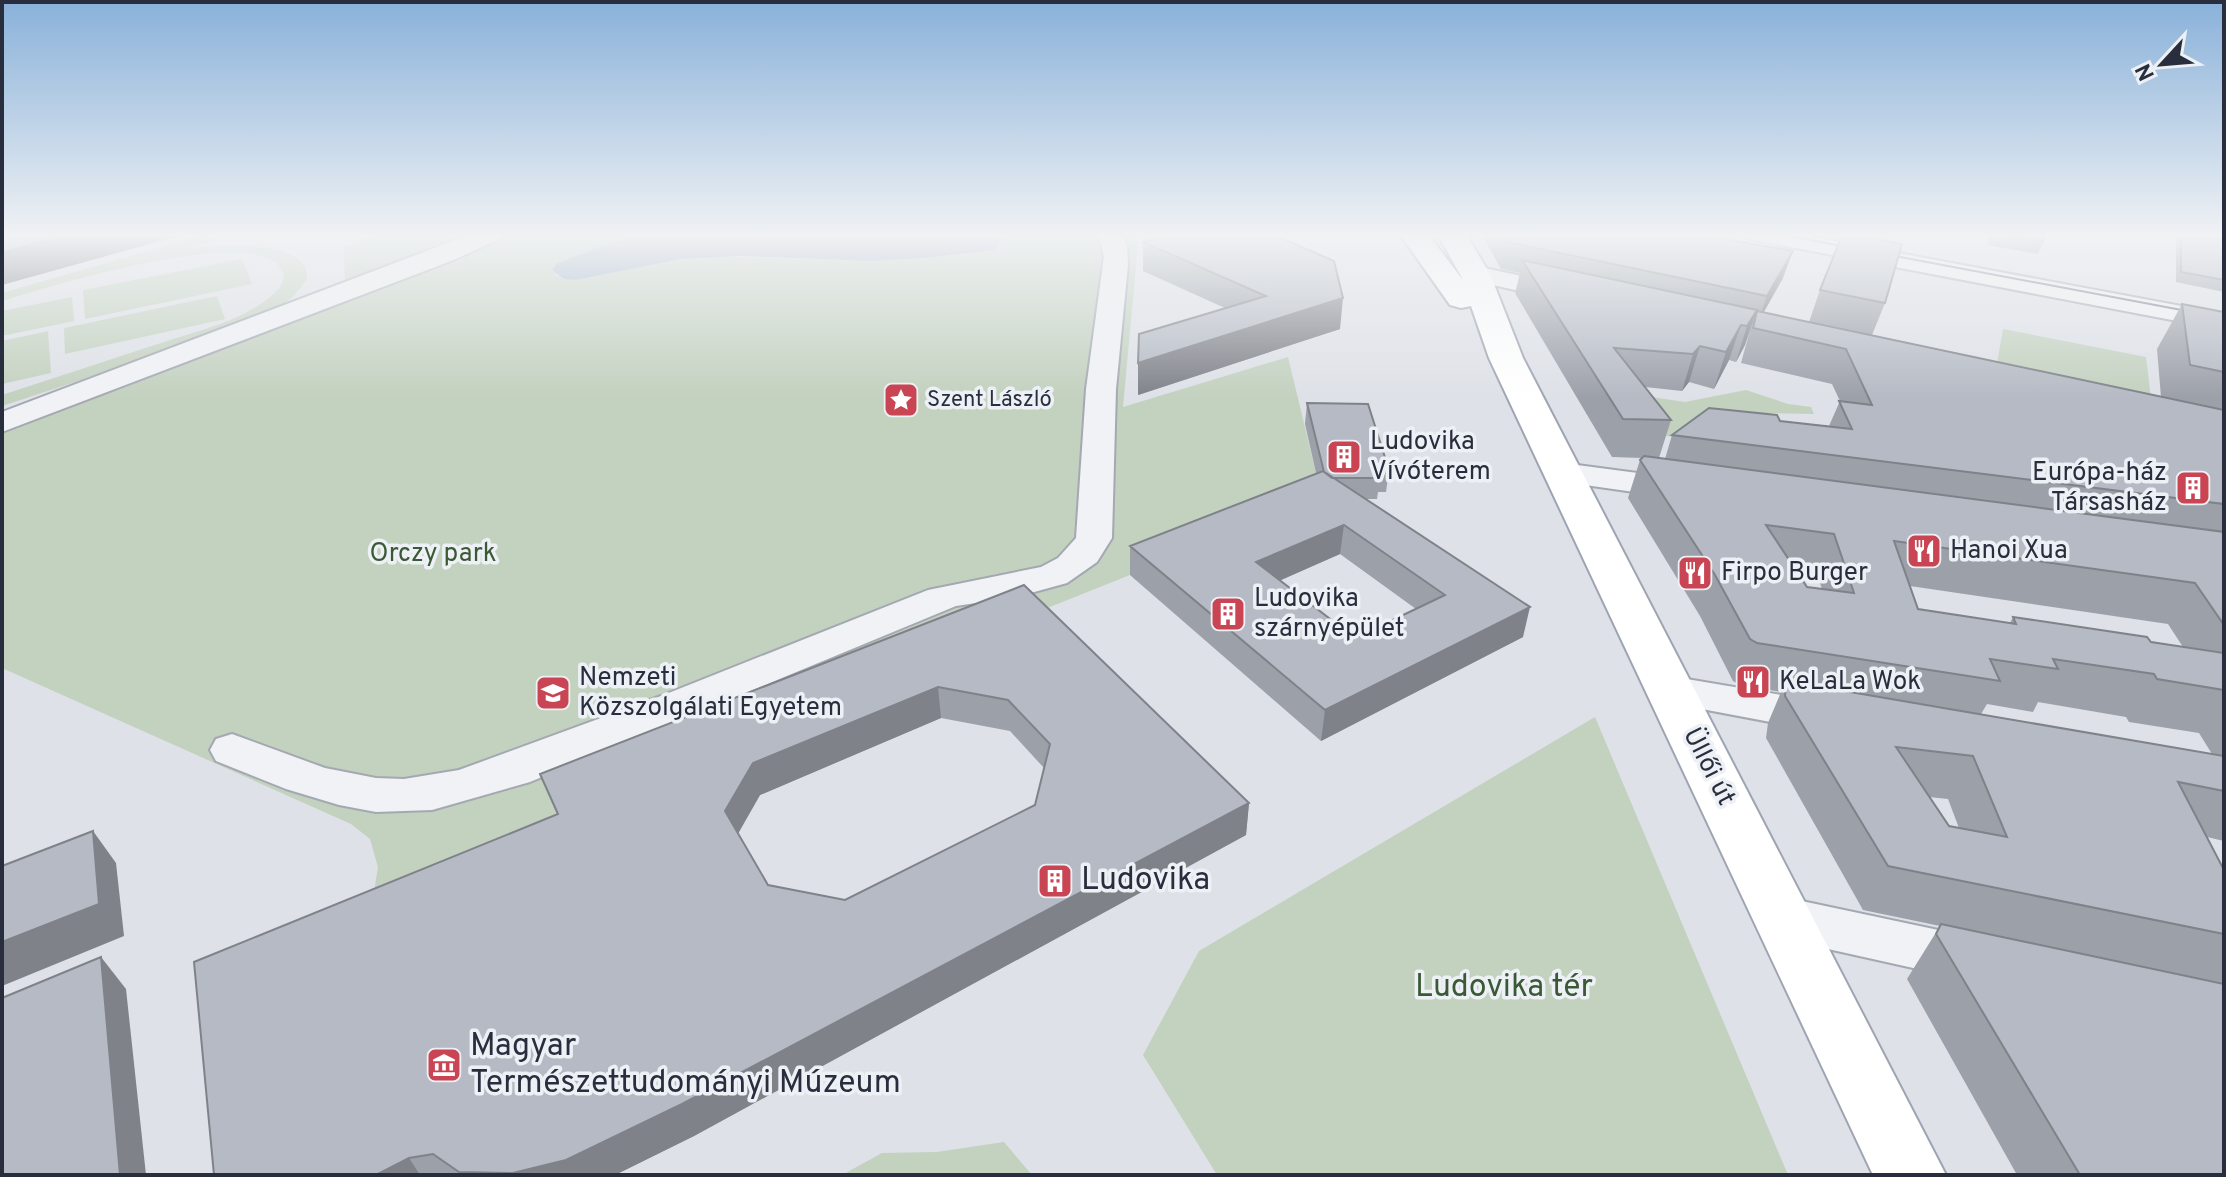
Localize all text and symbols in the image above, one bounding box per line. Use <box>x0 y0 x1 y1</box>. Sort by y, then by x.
north arrow <box>2122 24 2202 104</box>
text: N <box>2131 59 2162 85</box>
place icon: Szent László <box>882 381 920 419</box>
place label: Szent László <box>927 387 1052 414</box>
place label: Ludovika Vívóterem <box>1370 426 1491 489</box>
building icon: Ludovika Vívóterem <box>1325 438 1363 476</box>
place label: Európa-ház Társasház <box>2032 457 2167 520</box>
building icon: Európa-ház Társasház <box>2174 469 2212 507</box>
restaurant icon: Hanoi Xua <box>1905 532 1943 570</box>
place label: Hanoi Xua <box>1950 535 2068 568</box>
park label: Orczy park <box>370 538 496 571</box>
restaurant icon: Firpo Burger <box>1676 554 1714 592</box>
place label: Firpo Burger <box>1721 557 1868 590</box>
place label: Ludovika szárnyépület <box>1254 583 1405 646</box>
building icon: Ludovika szárnyépület <box>1209 595 1247 633</box>
place label: Nemzeti Közszolgálati Egyetem <box>579 662 842 725</box>
restaurant icon: KeLaLa Wok <box>1734 663 1772 701</box>
place label: KeLaLa Wok <box>1779 666 1921 699</box>
school or university icon: Nemzeti Közszolgálati Egyetem <box>534 674 572 712</box>
street label: Üllői út <box>1674 722 1742 812</box>
place label: Ludovika <box>1081 861 1210 901</box>
building icon: Ludovika <box>1036 862 1074 900</box>
park label: Ludovika tér <box>1415 968 1593 1008</box>
place label: Magyar Természettudományi Múzeum <box>470 1027 901 1104</box>
museum icon: Magyar Természettudományi Múzeum <box>425 1046 463 1084</box>

